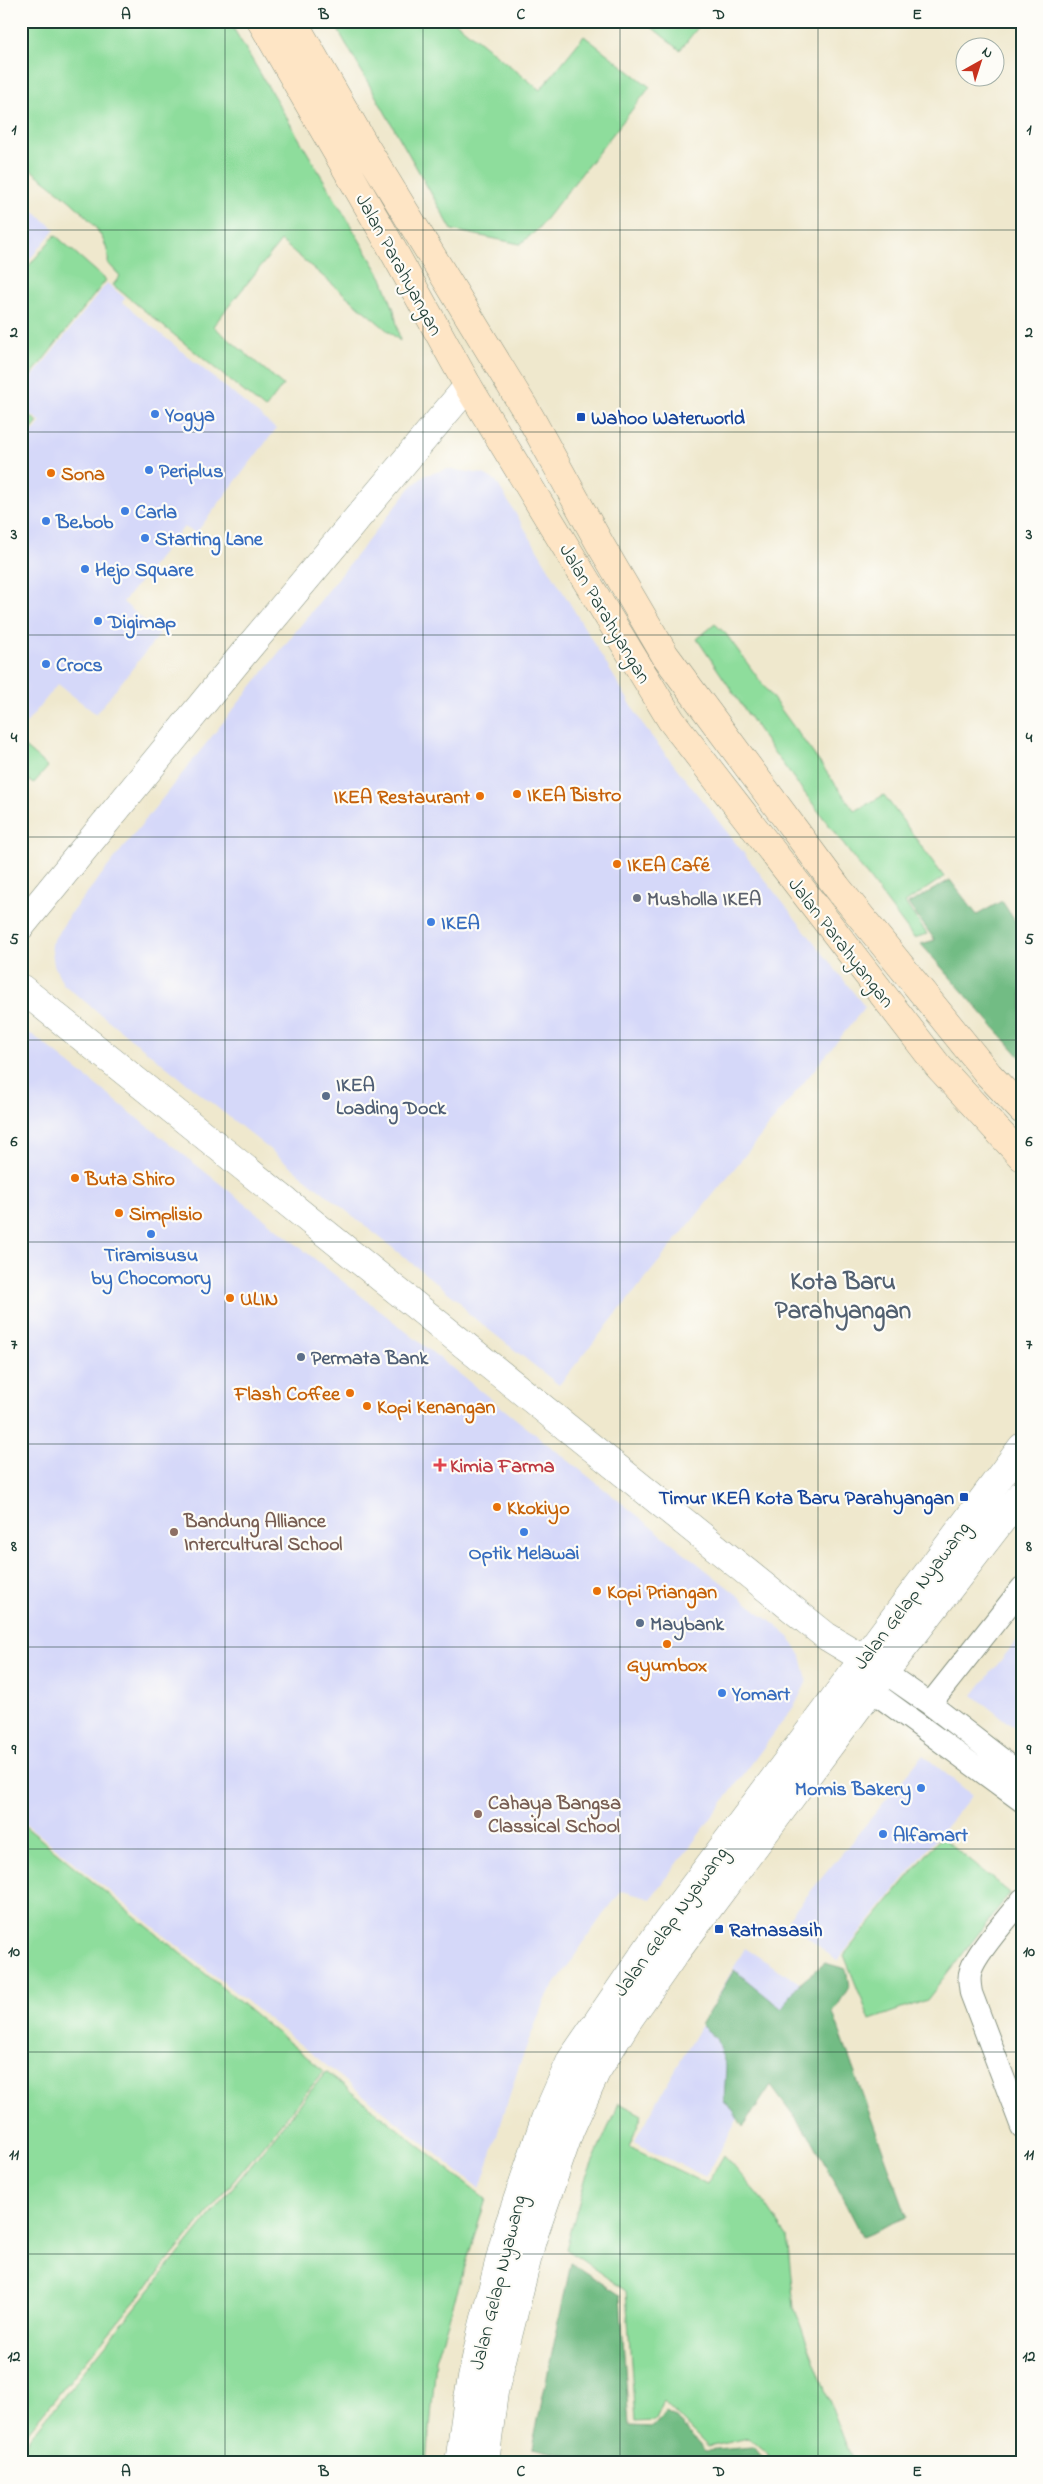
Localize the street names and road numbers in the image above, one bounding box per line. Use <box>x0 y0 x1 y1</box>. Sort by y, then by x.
street label: Jalan Parahyangan <box>346 189 449 342</box>
street label: Jalan Parahyangan <box>550 539 657 690</box>
street label: Jalan Parahyangan <box>779 872 900 1016</box>
street label: Jalan Gelap Nyawang <box>847 1516 979 1677</box>
street label: Jalan Gelap Nyawang <box>608 1841 737 2004</box>
street label: Jalan Gelap Nyawang <box>464 2192 536 2373</box>

